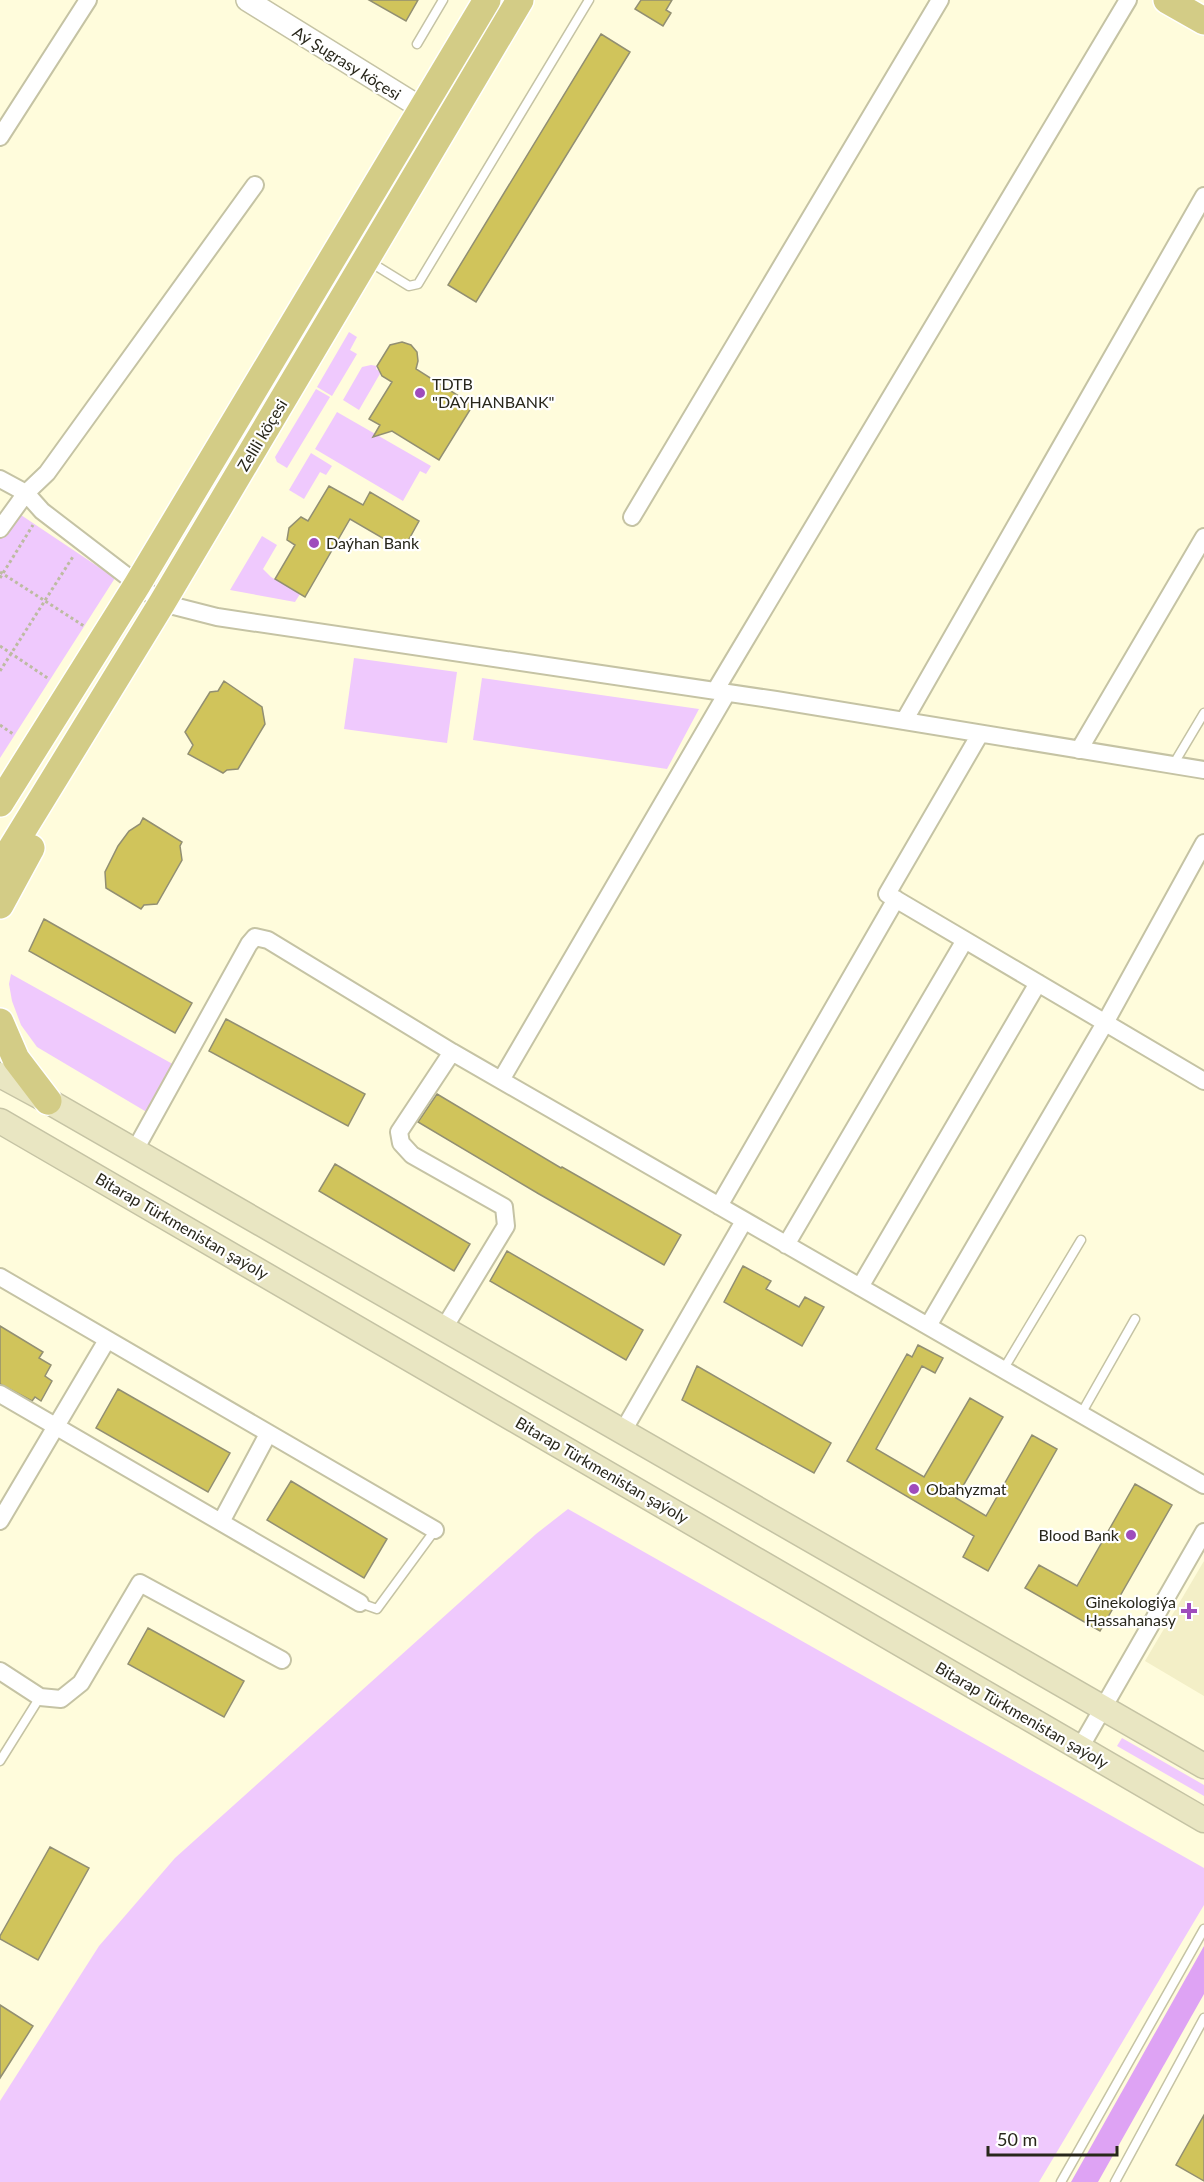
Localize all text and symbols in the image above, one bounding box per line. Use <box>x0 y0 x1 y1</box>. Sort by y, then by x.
street label: Aý Şugrasy köçesi <box>290 22 405 103</box>
place label: TDTB "DAYHANBANK" <box>432 374 555 411</box>
marker: TDTB "DAYHANBANK" <box>413 386 427 400</box>
street label: Zelili köçesi <box>233 395 290 474</box>
place label: Daýhan Bank <box>326 533 420 552</box>
marker: Daýhan Bank <box>307 536 321 550</box>
street label: Bitarap Türkmenistan şaýoly <box>92 1168 273 1283</box>
street label: Bitarap Türkmenistan şaýoly <box>512 1412 693 1527</box>
place label: Obahyzmat <box>926 1479 1007 1498</box>
marker: Obahyzmat <box>907 1482 921 1496</box>
place label: Blood Bank <box>1039 1525 1120 1544</box>
marker: Blood Bank <box>1124 1528 1138 1542</box>
place label: Ginekologiýa Hassahanasy <box>1085 1592 1177 1629</box>
marker: Ginekologiýa Hassahanasy <box>1180 1602 1198 1620</box>
street label: Bitarap Türkmenistan şaýoly <box>932 1657 1113 1772</box>
scale bar <box>988 2119 1117 2157</box>
text: 50 m <box>997 2128 1037 2150</box>

